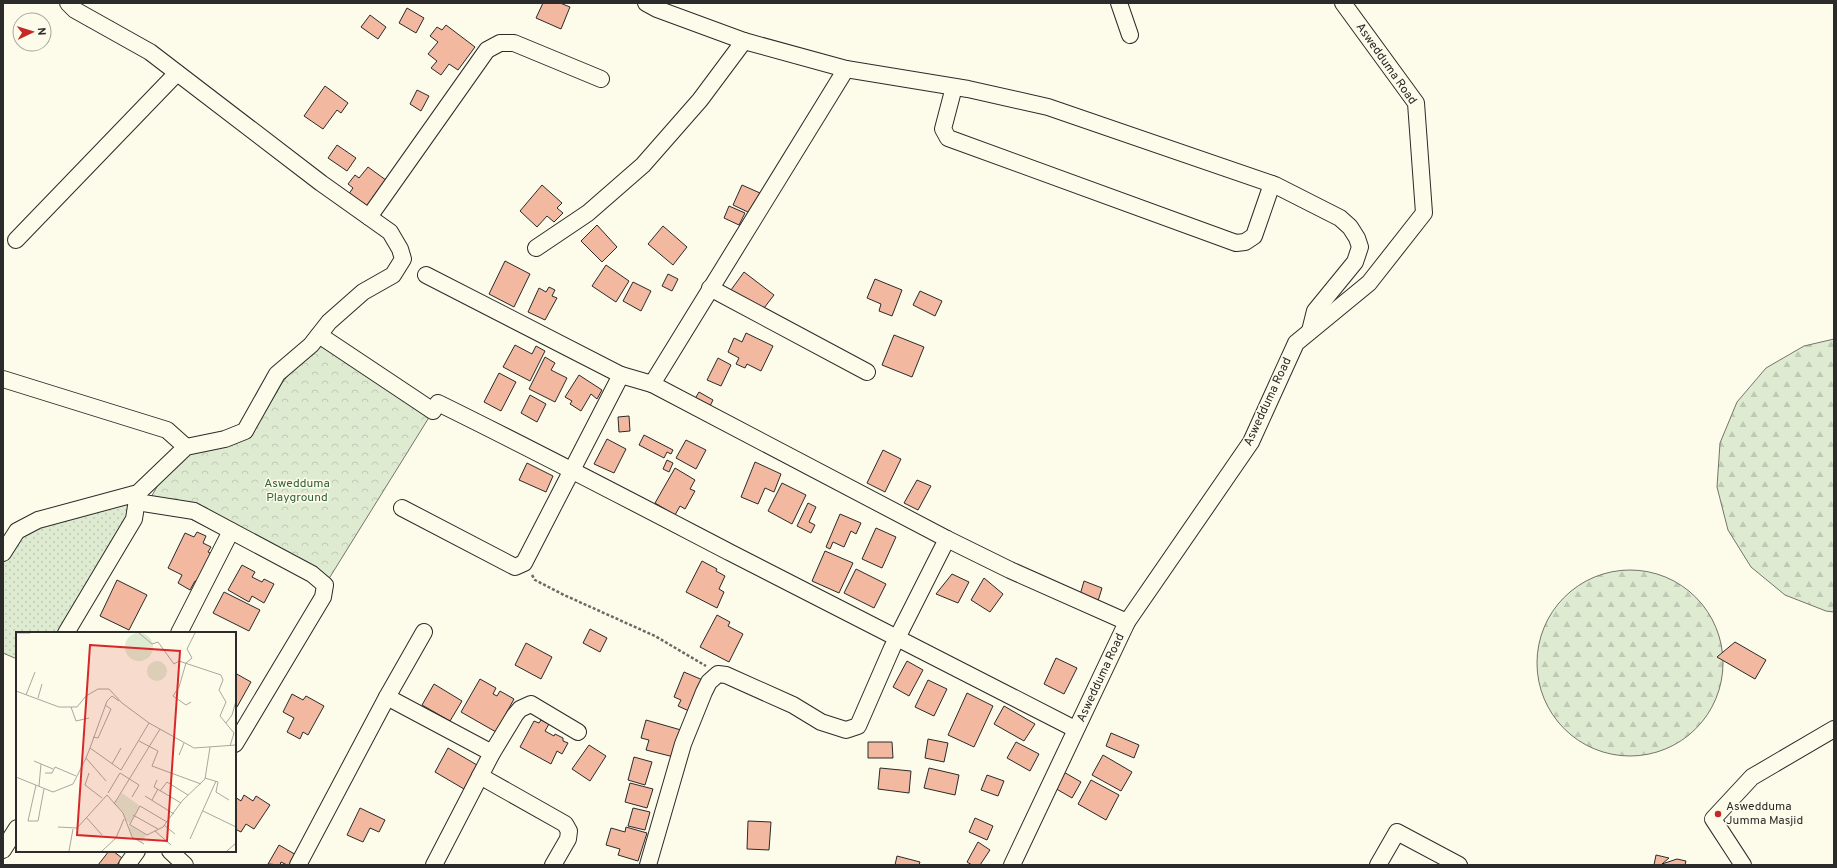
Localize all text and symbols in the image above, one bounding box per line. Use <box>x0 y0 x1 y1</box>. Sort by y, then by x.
north arrow <box>12 12 52 52</box>
street label: Aswedduma Road <box>1352 20 1420 108</box>
text: N <box>34 27 48 36</box>
street label: Aswedduma Road <box>1240 355 1296 449</box>
park label: Aswedduma Playground <box>264 476 330 506</box>
street label: Aswedduma Road <box>1073 631 1129 725</box>
inset map <box>16 632 236 852</box>
place label: Aswedduma Jumma Masjid <box>1726 799 1803 829</box>
marker: Aswedduma Jumma Masjid <box>1713 809 1723 819</box>

